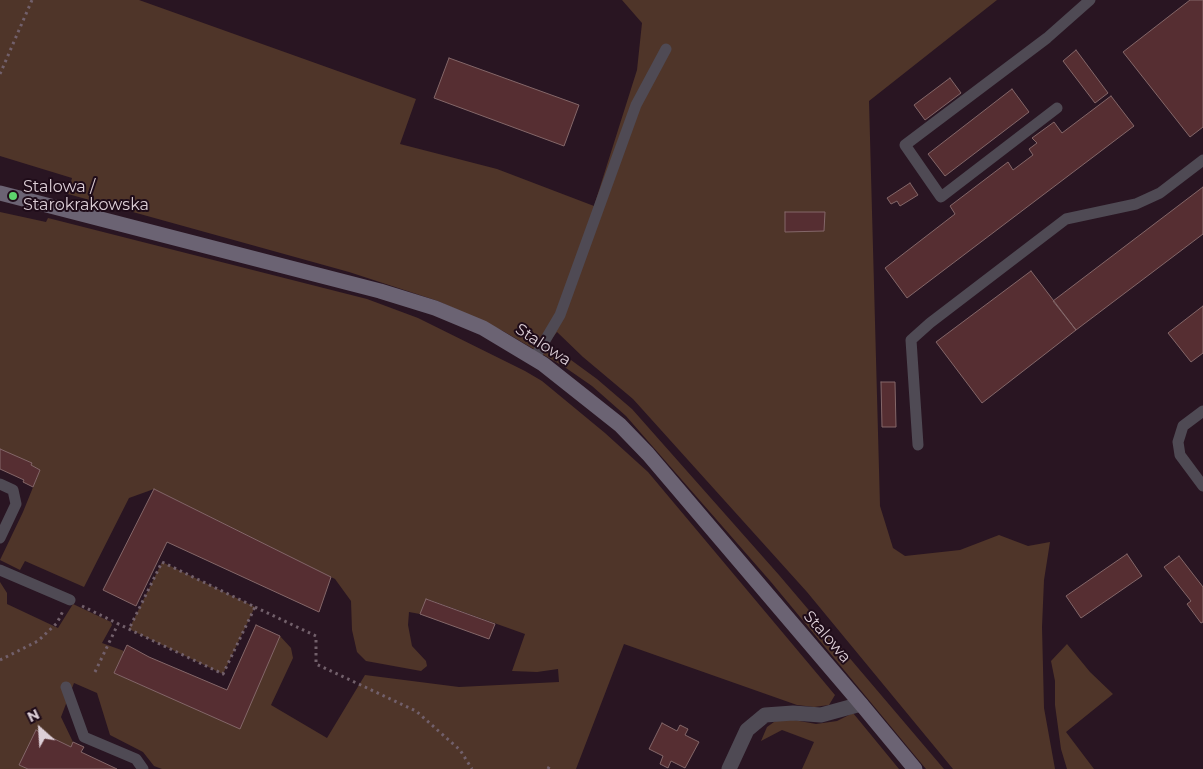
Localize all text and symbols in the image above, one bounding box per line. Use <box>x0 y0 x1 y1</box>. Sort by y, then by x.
place label: Stalowa / Starokrakowska <box>23 177 149 215</box>
marker: Stalowa / Starokrakowska <box>7 190 19 202</box>
street label: Stalowa <box>511 320 575 370</box>
street label: Stalowa <box>799 607 855 667</box>
north arrow <box>15 704 65 754</box>
text: N <box>24 705 42 726</box>

